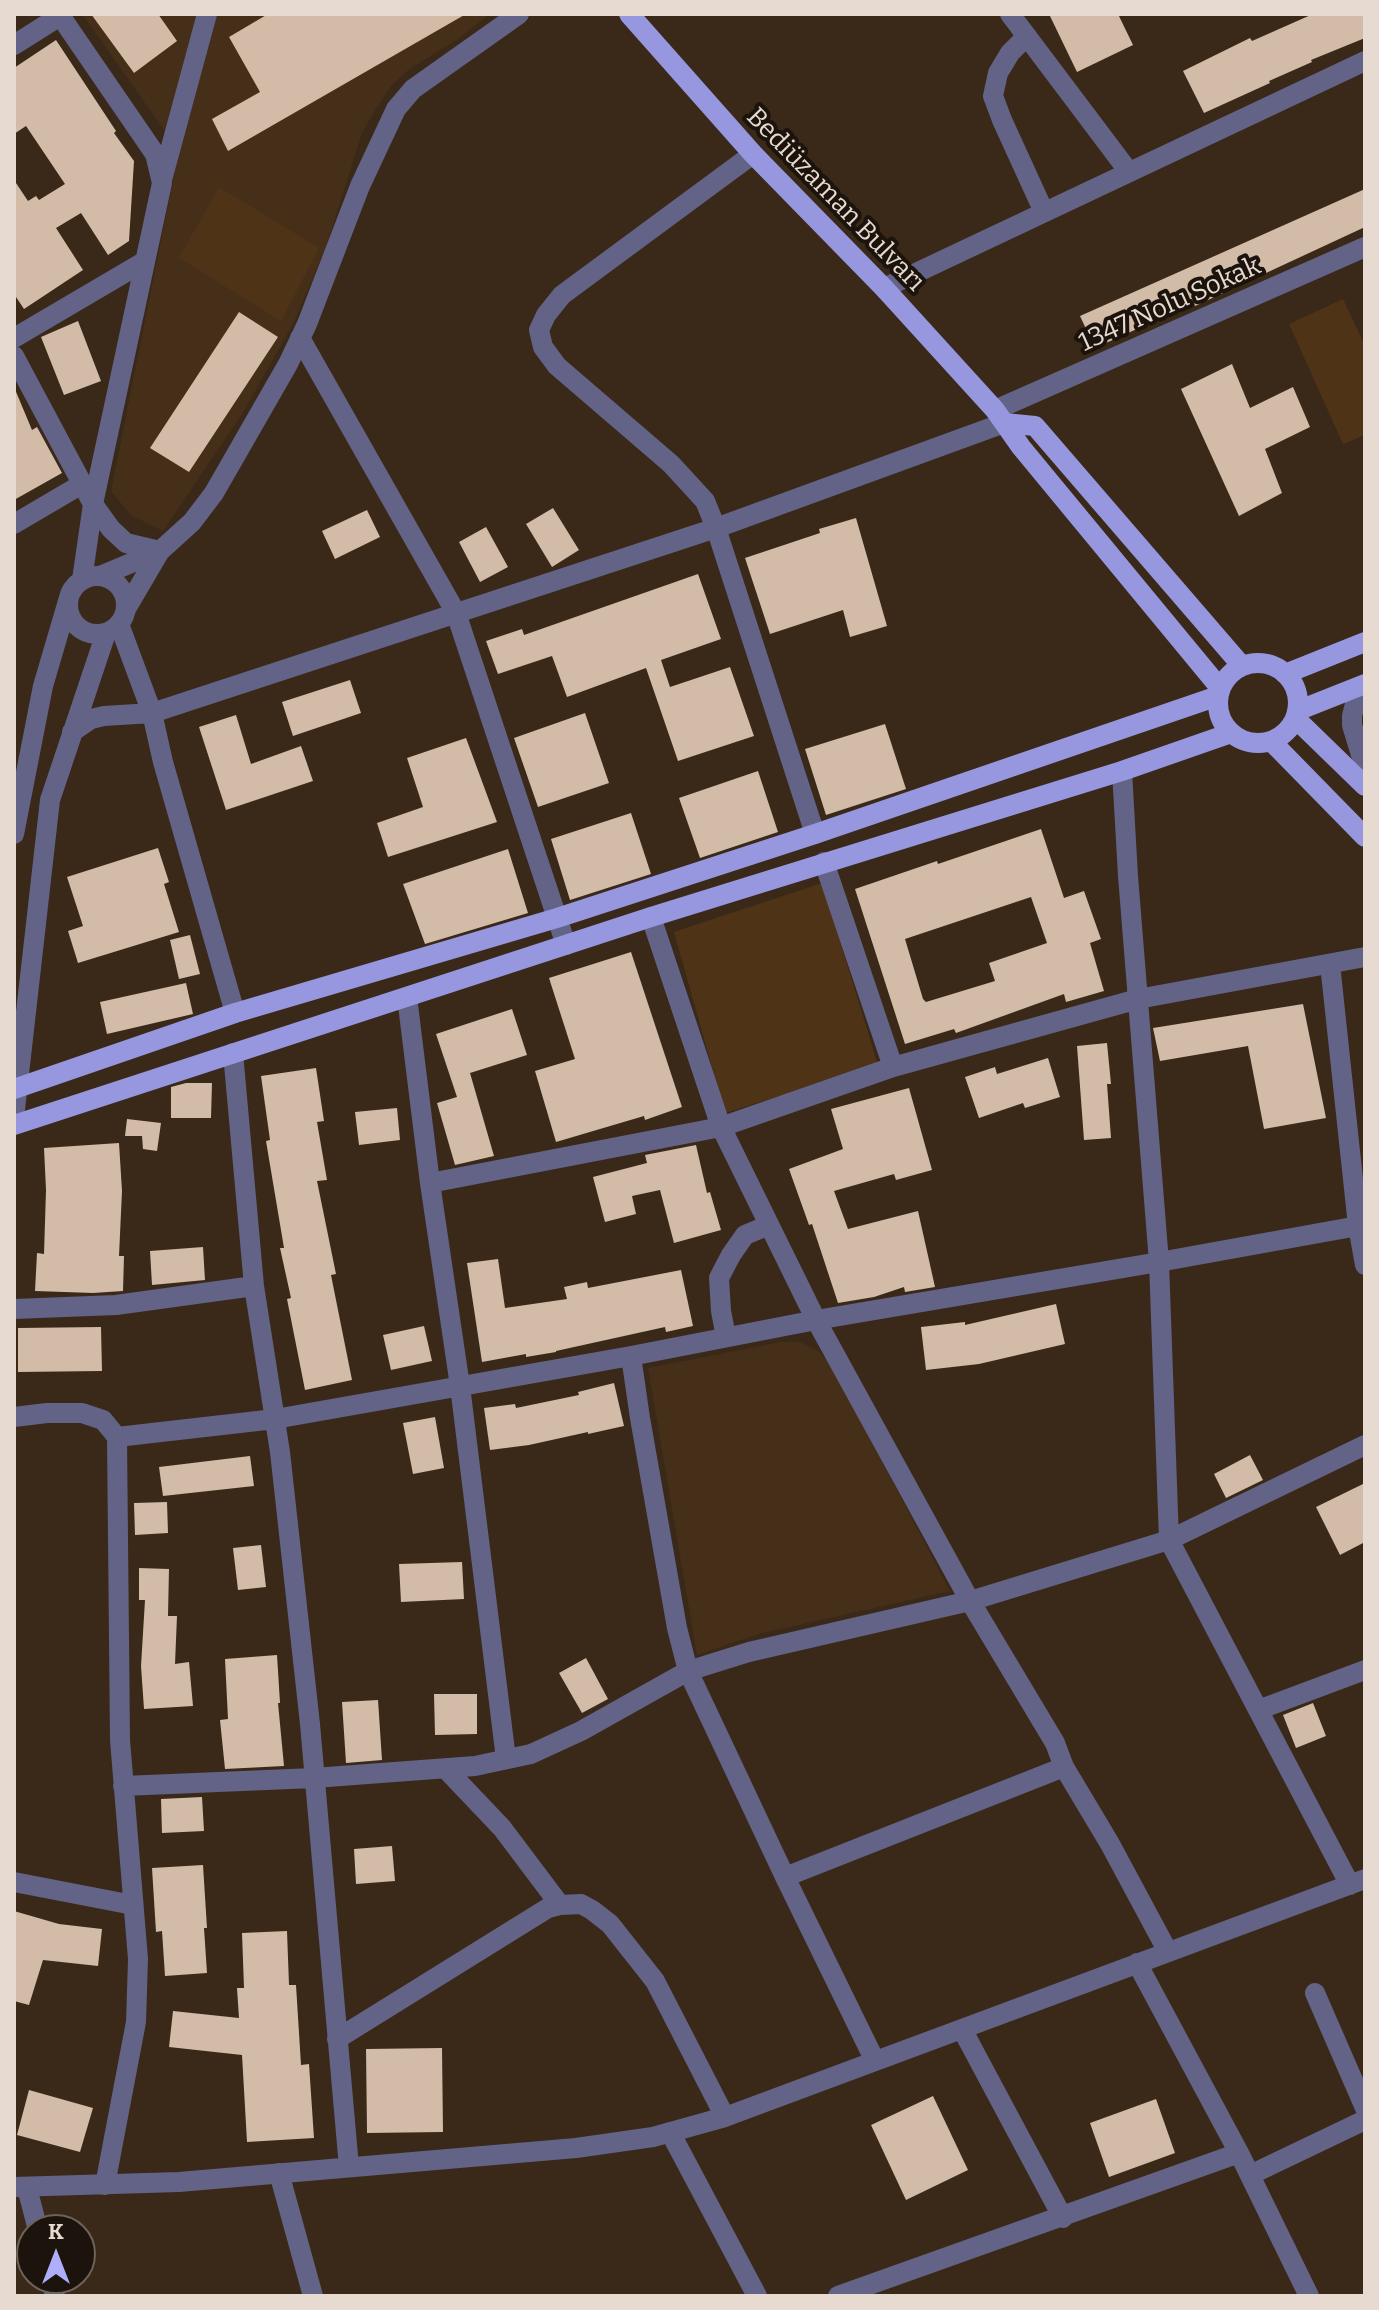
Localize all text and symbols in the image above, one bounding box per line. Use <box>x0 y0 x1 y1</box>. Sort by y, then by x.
street label: Bediüzaman Bulvarı <box>739 102 931 298</box>
street label: 1347 Nolu Sokak <box>1074 251 1266 359</box>
north arrow <box>16 2214 96 2294</box>
text: K <box>48 2218 64 2245</box>

